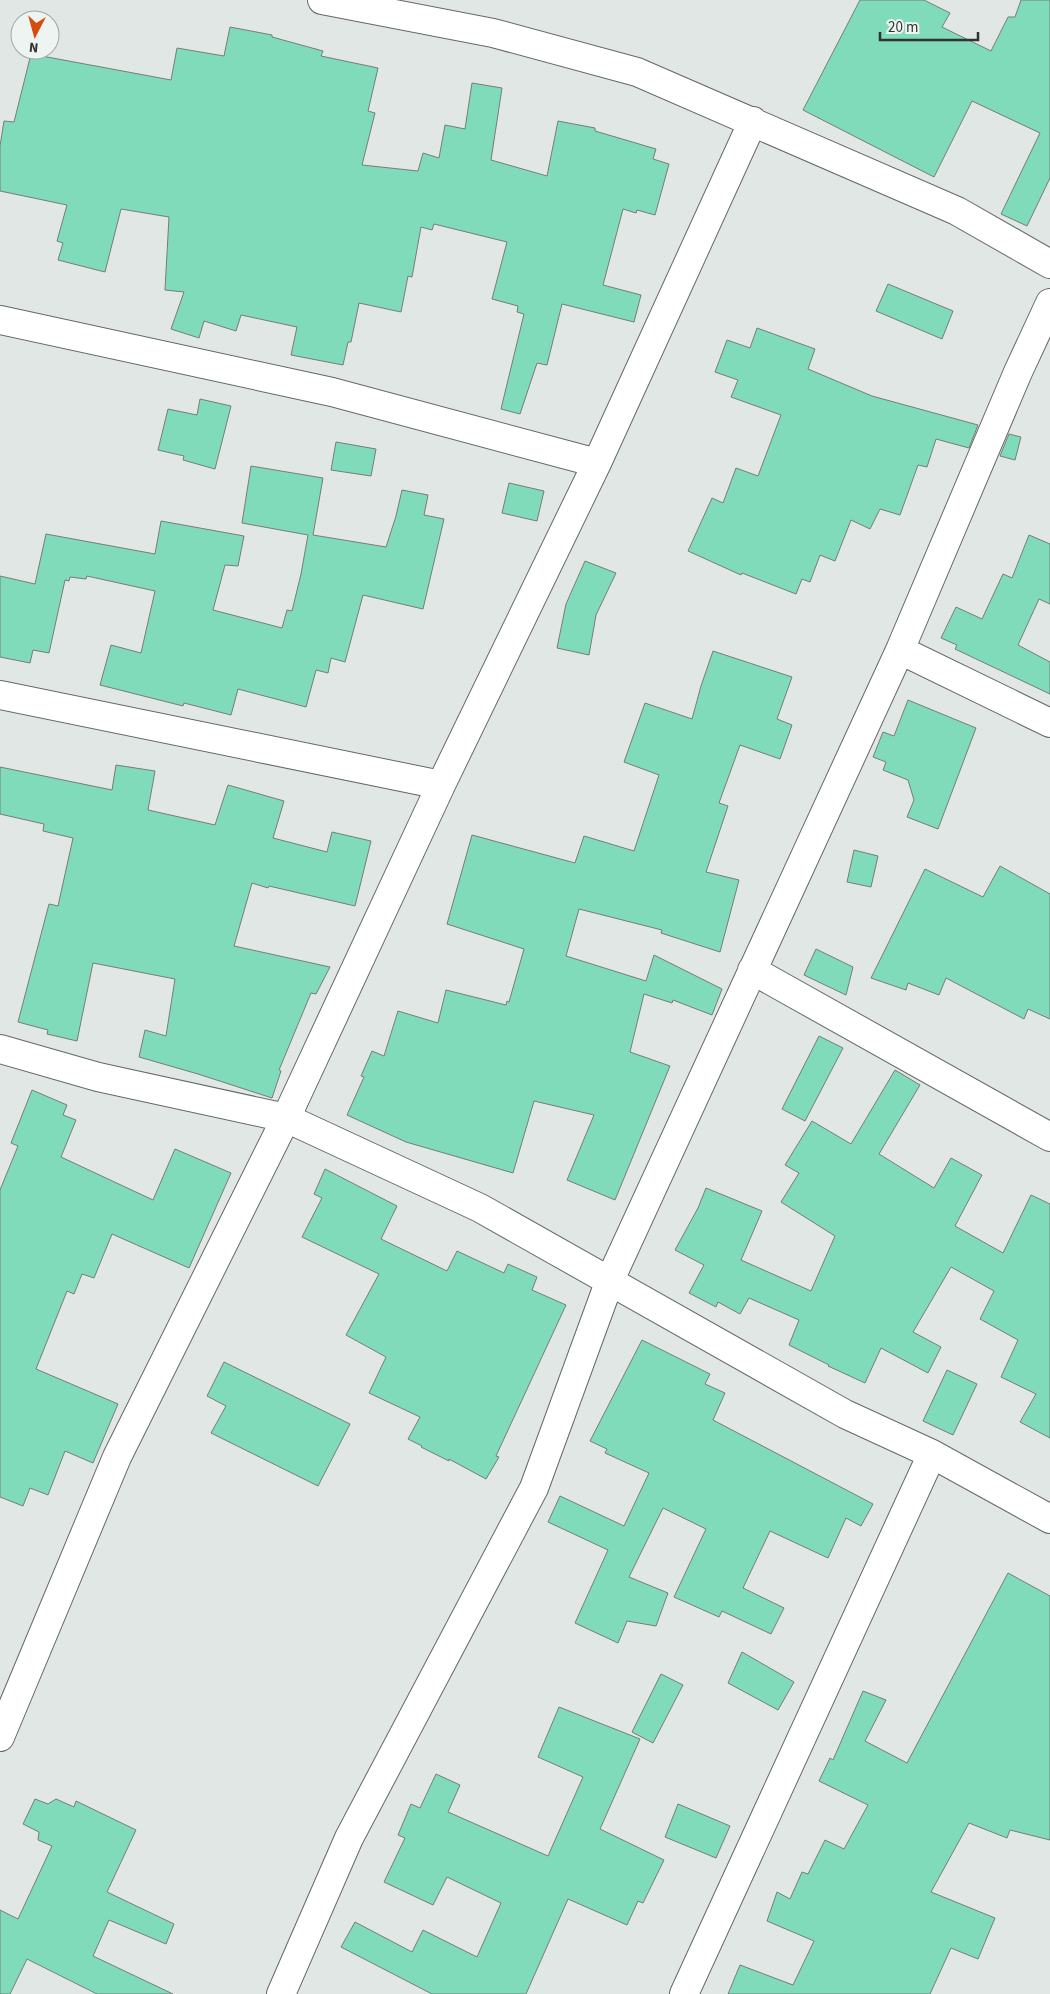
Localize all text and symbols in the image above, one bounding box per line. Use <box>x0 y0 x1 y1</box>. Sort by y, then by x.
north arrow <box>10 10 60 60</box>
scale bar <box>880 10 978 42</box>
text: 20 m <box>888 17 918 38</box>
text: N <box>28 37 39 57</box>

